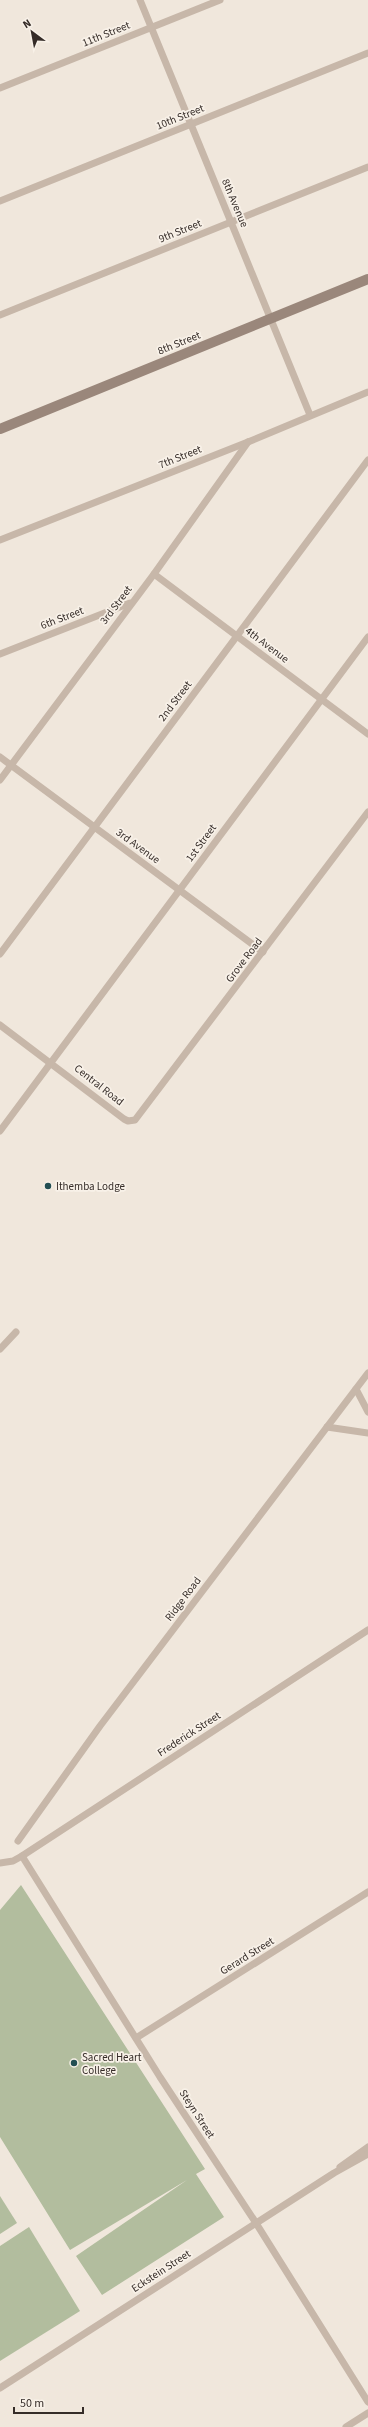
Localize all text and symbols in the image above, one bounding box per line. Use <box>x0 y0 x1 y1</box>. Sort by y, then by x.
north arrow <box>12 12 52 52</box>
text: N <box>20 16 34 32</box>
street label: 11th Street <box>80 18 132 50</box>
street label: 10th Street <box>154 101 206 133</box>
street label: 8th Avenue <box>218 176 252 230</box>
street label: 9th Street <box>156 216 204 246</box>
street label: 8th Street <box>155 328 203 358</box>
street label: 7th Street <box>156 442 204 472</box>
street label: 3rd Street <box>96 582 136 628</box>
street label: 6th Street <box>38 603 86 633</box>
street label: 4th Avenue <box>242 624 292 667</box>
street label: 2nd Street <box>155 677 195 724</box>
street label: 1st Street <box>182 821 220 865</box>
street label: 3rd Avenue <box>113 825 164 867</box>
street label: Grove Road <box>222 934 266 986</box>
street label: Central Road <box>71 1061 127 1109</box>
place label: Ithemba Lodge <box>56 1179 126 1194</box>
marker: Ithemba Lodge <box>43 1181 53 1191</box>
street label: Ridge Road <box>161 1574 205 1624</box>
street label: Frederick Street <box>154 1708 224 1760</box>
street label: Gerard Street <box>217 1933 277 1979</box>
place label: Sacred Heart College <box>82 2050 142 2078</box>
marker: Sacred Heart College <box>69 2058 79 2068</box>
street label: Steyn Street <box>176 2087 219 2142</box>
street label: Eckstein Street <box>128 2246 194 2296</box>
scale bar <box>14 2389 83 2415</box>
text: 50 m <box>20 2395 44 2412</box>

